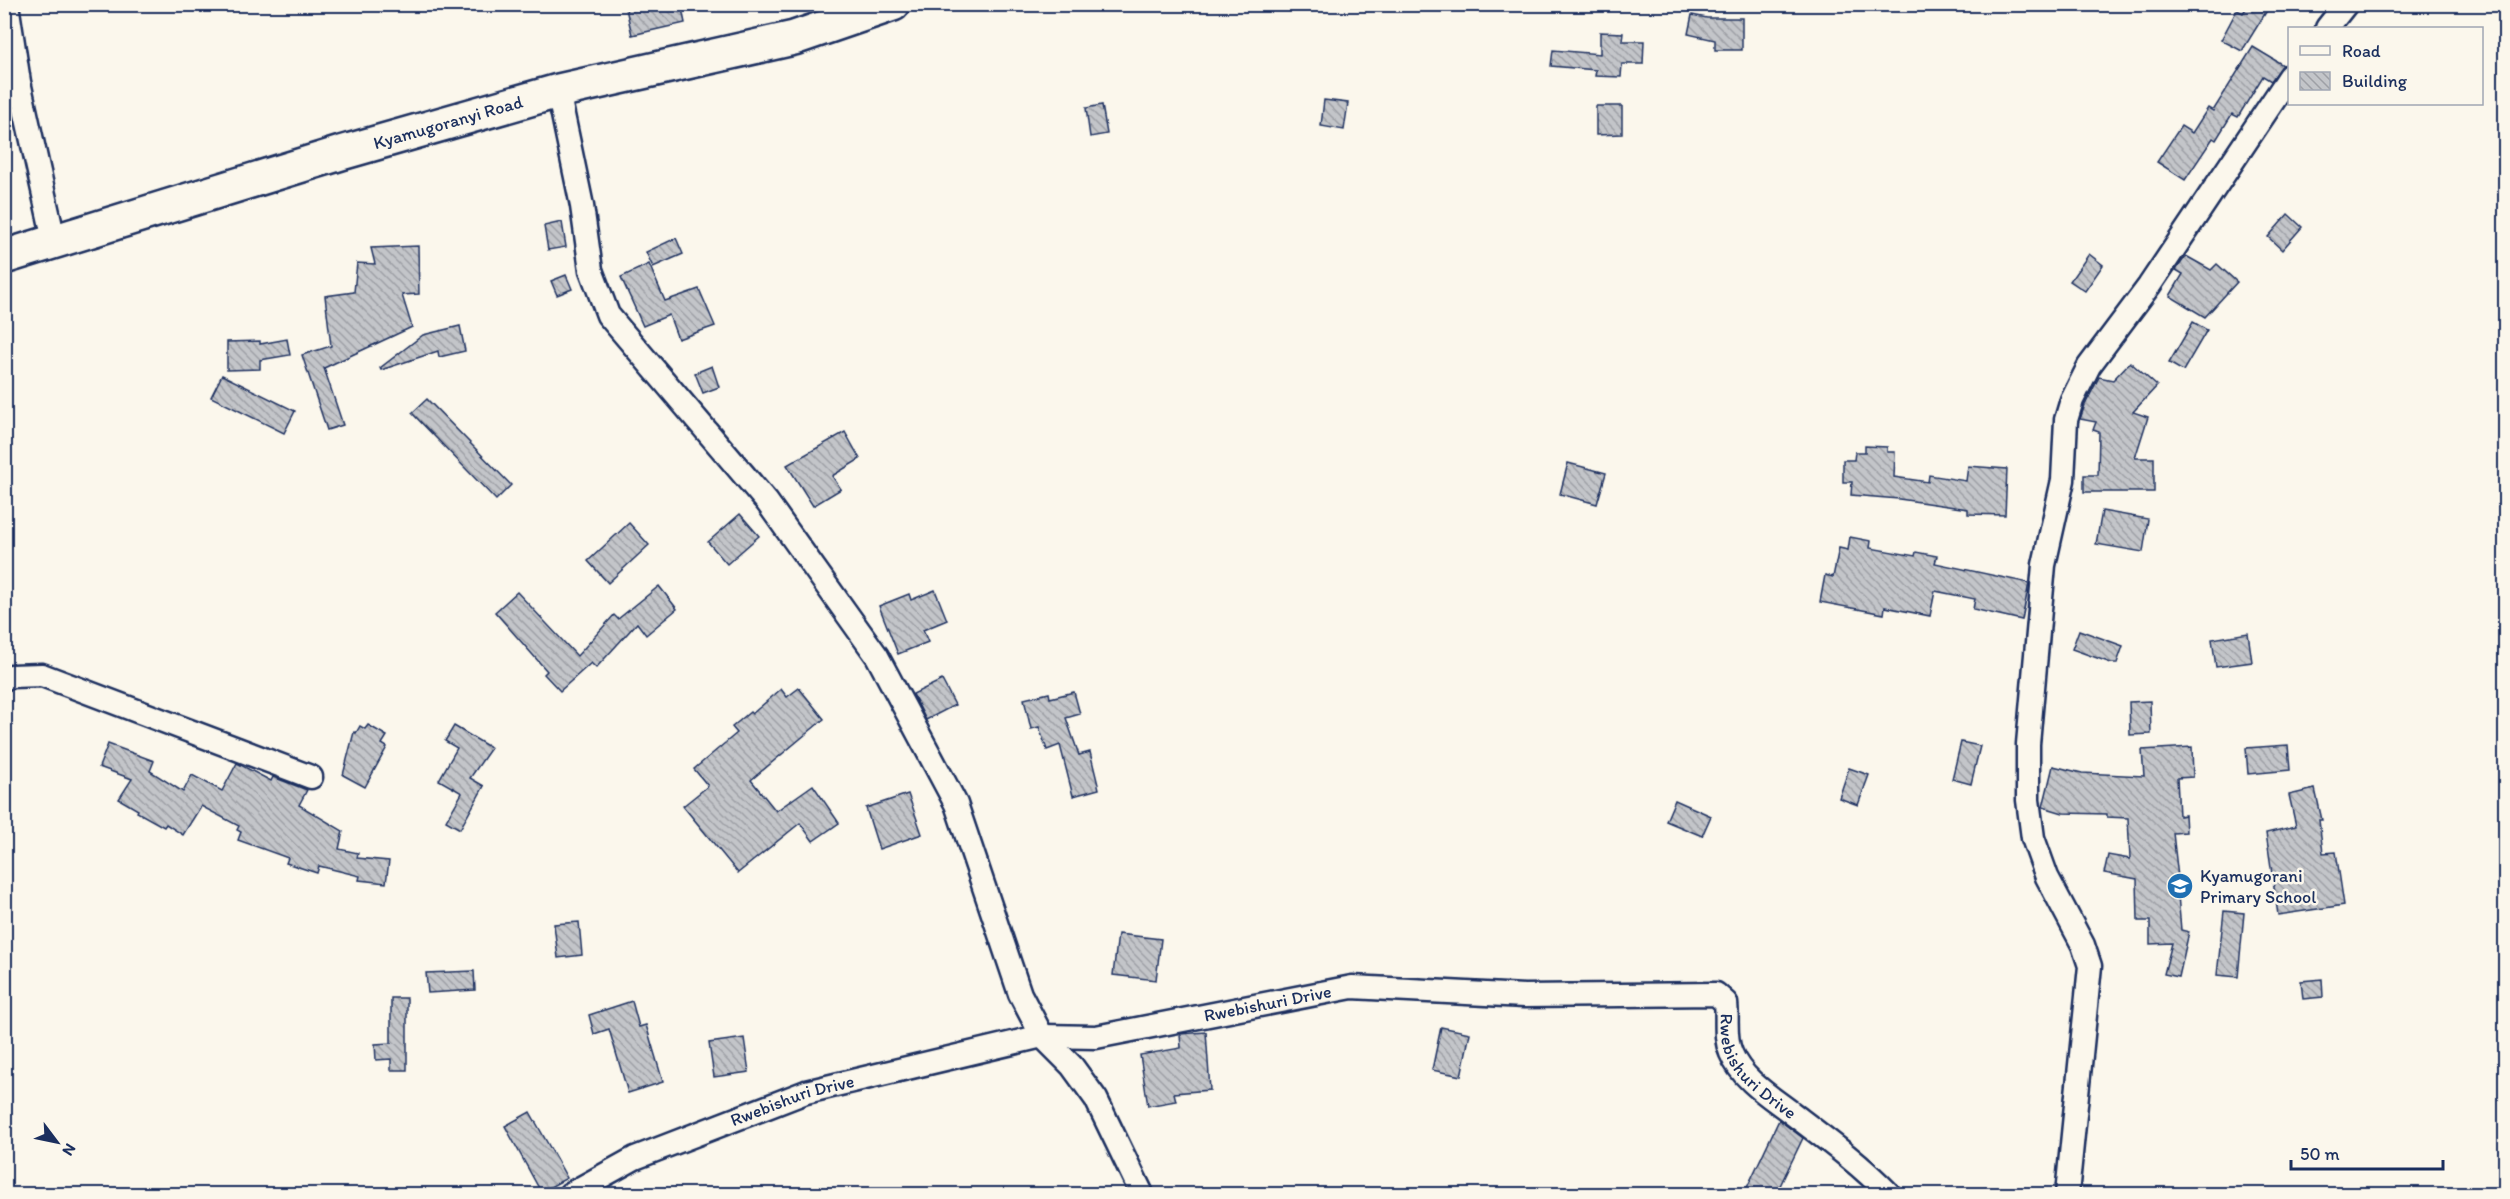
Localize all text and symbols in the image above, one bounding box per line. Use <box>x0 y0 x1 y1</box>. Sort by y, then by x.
legend <box>2288 27 2483 105</box>
text: Road <box>2342 40 2381 62</box>
text: Building <box>2342 70 2408 92</box>
street label: Kyamugoranyi Road <box>371 91 525 154</box>
place label: Kyamugorani Primary School <box>2200 865 2316 908</box>
school or university icon: Kyamugorani Primary School <box>2165 871 2195 901</box>
street label: Rwebishuri Drive <box>1202 980 1333 1027</box>
street label: Rwebishuri Drive <box>1715 1013 1801 1124</box>
street label: Rwebishuri Drive <box>727 1070 856 1131</box>
north arrow <box>27 1112 87 1172</box>
scale bar <box>2291 1133 2442 1171</box>
text: N <box>58 1140 80 1159</box>
text: 50 m <box>2300 1143 2340 1165</box>

